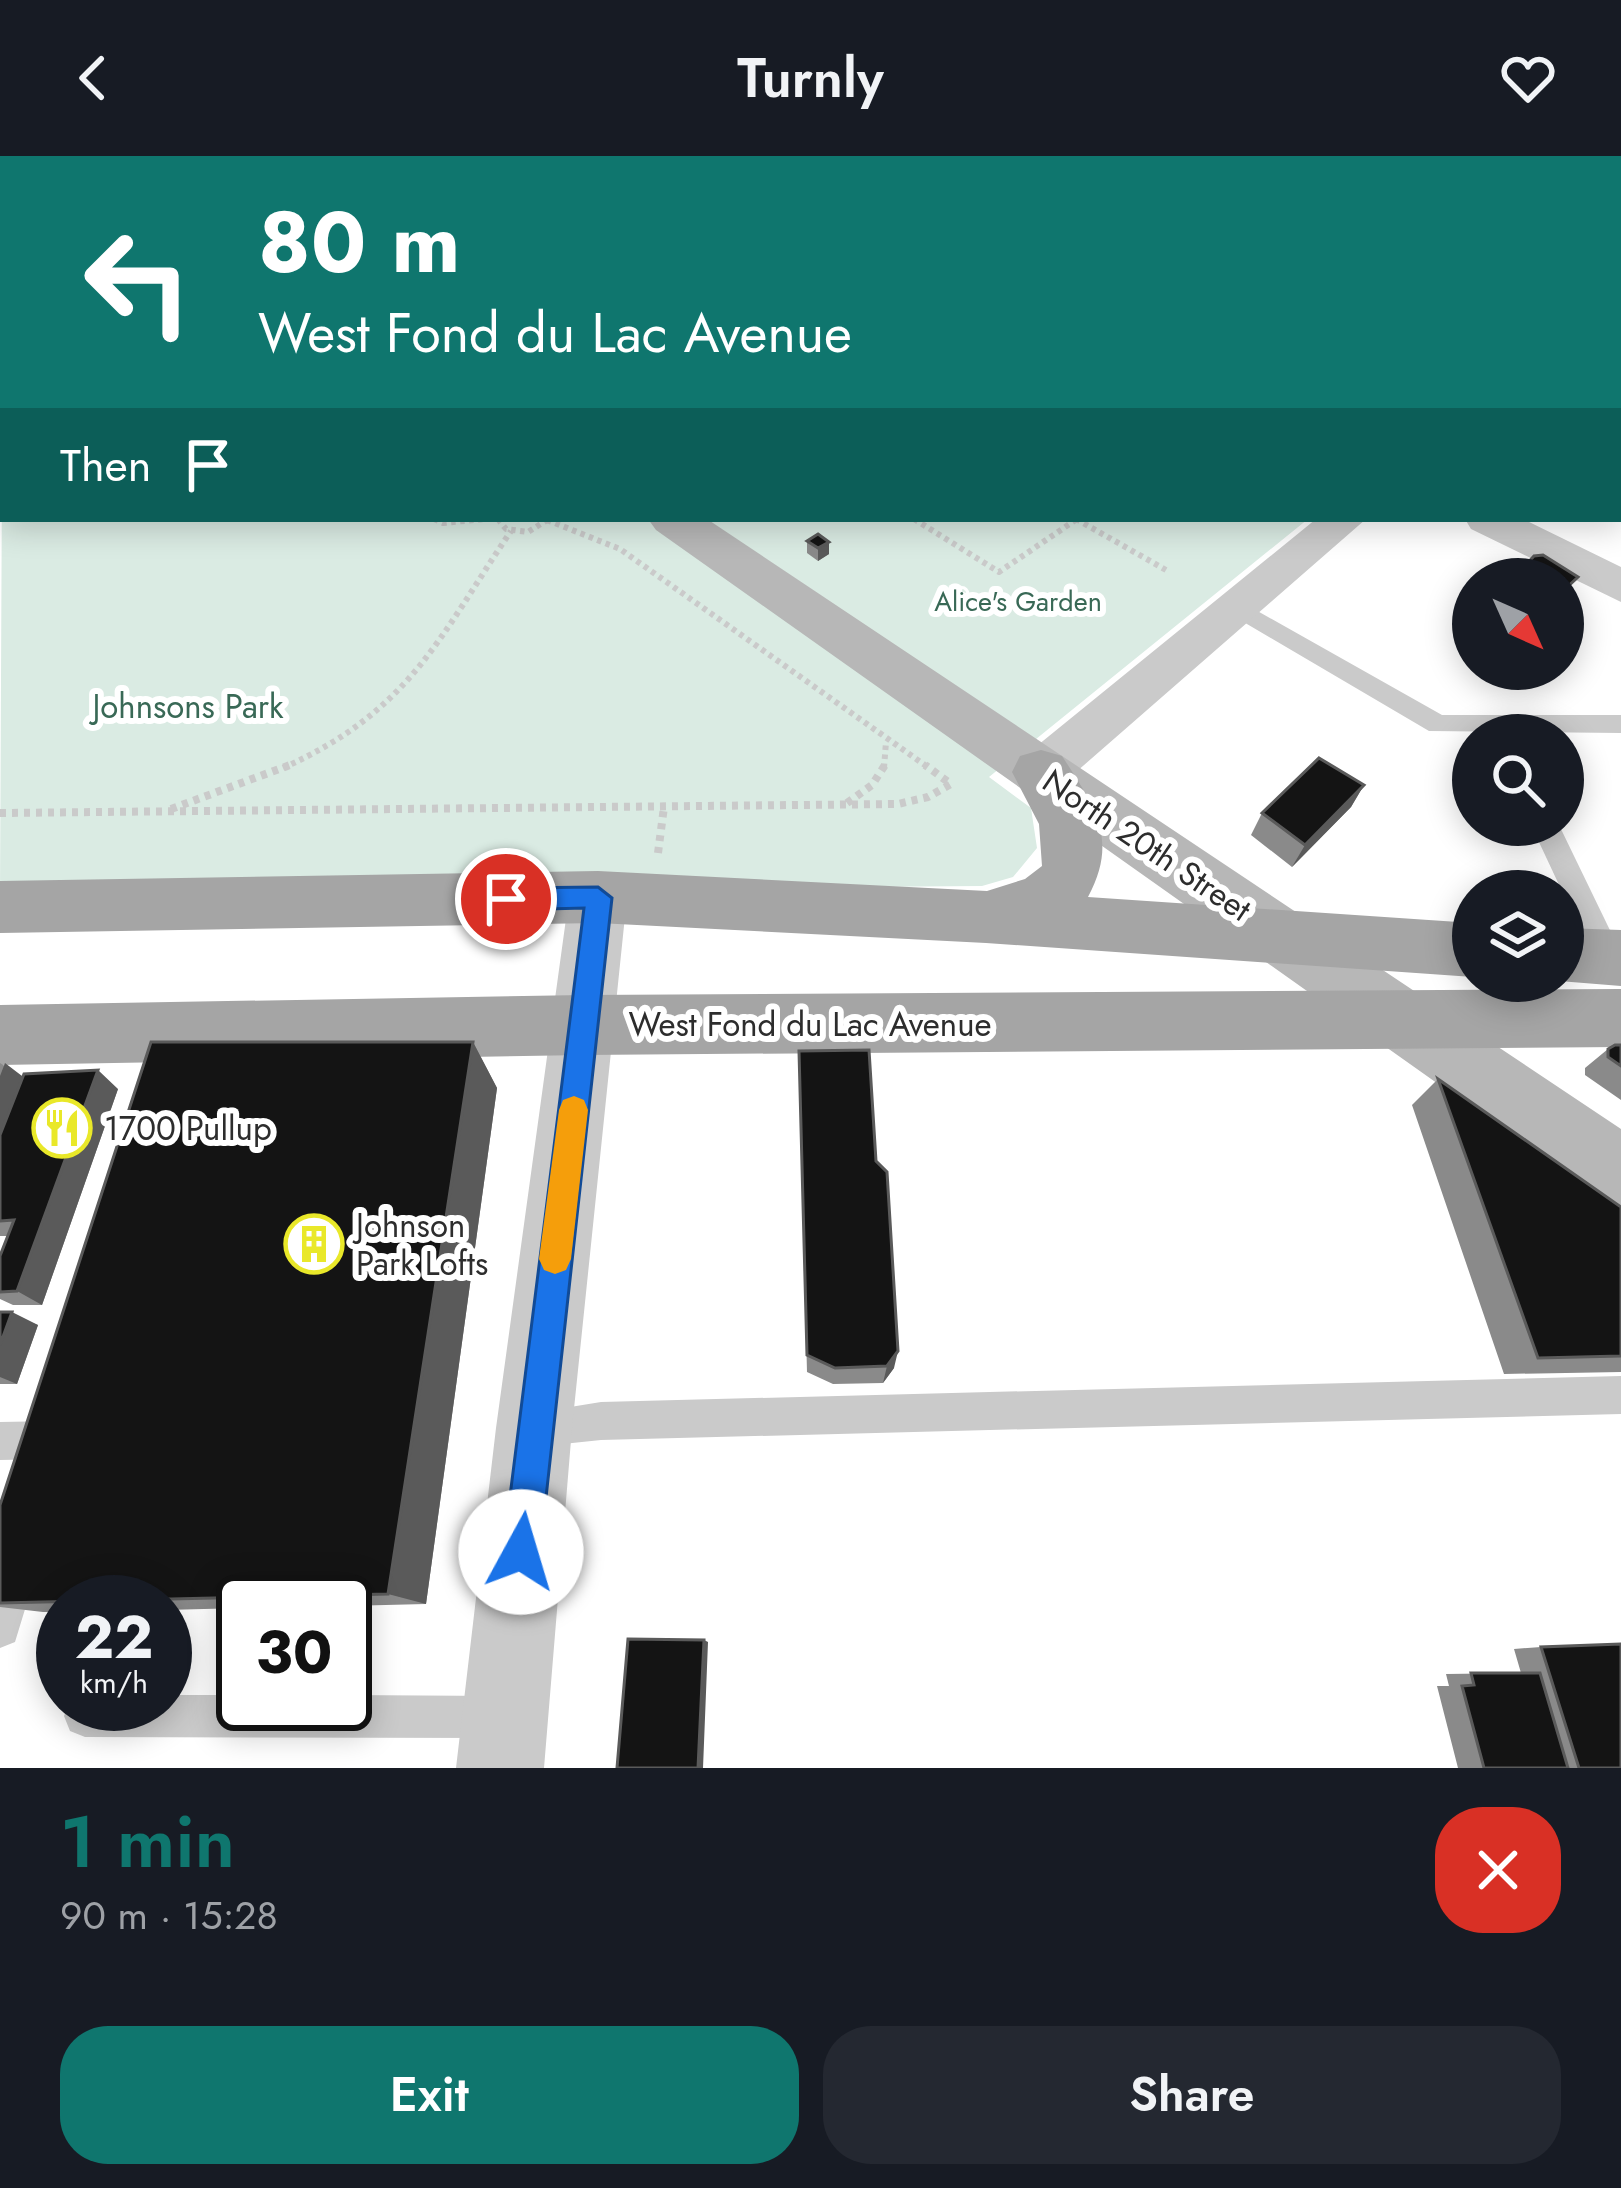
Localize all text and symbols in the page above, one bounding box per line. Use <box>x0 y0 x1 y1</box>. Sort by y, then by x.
text: Turnly <box>737 39 884 117</box>
icon: back <box>60 45 126 111</box>
icon: heart <box>1495 45 1561 111</box>
text: 80 m <box>258 182 460 304</box>
icon: left <box>60 204 216 360</box>
text: West Fond du Lac Avenue <box>258 294 852 372</box>
icon: arrive <box>175 432 241 498</box>
text: Then <box>60 433 151 498</box>
north arrow <box>1452 558 1584 690</box>
map controls <box>1452 558 1584 1002</box>
park label: Alice's Garden <box>934 582 1102 621</box>
park label: Johnsons Park <box>88 683 284 730</box>
button: search <box>1452 714 1584 846</box>
street label: North 20th Street <box>1033 758 1261 932</box>
pin <box>455 848 557 950</box>
icon: arrive <box>473 866 539 932</box>
button: layers <box>1452 870 1584 1002</box>
street label: West Fond du Lac Avenue <box>629 1001 991 1048</box>
restaurant icon: 1700 Pullup <box>31 1097 93 1159</box>
place label: 1700 Pullup <box>104 1105 272 1152</box>
place label: Johnson Park Lofts <box>352 1202 488 1287</box>
building icon: Johnson Park Lofts <box>283 1213 345 1275</box>
position arrow <box>458 1489 584 1615</box>
speed limit sign: 30 <box>216 1575 372 1731</box>
text: 22 <box>75 1594 153 1681</box>
text: km/h <box>80 1661 148 1704</box>
text: 1 min <box>60 1790 235 1894</box>
button: close <box>1435 1807 1561 1933</box>
text: 90 m · 15:28 <box>60 1887 278 1944</box>
button: Exit <box>60 2026 799 2164</box>
button: Share <box>823 2026 1561 2164</box>

